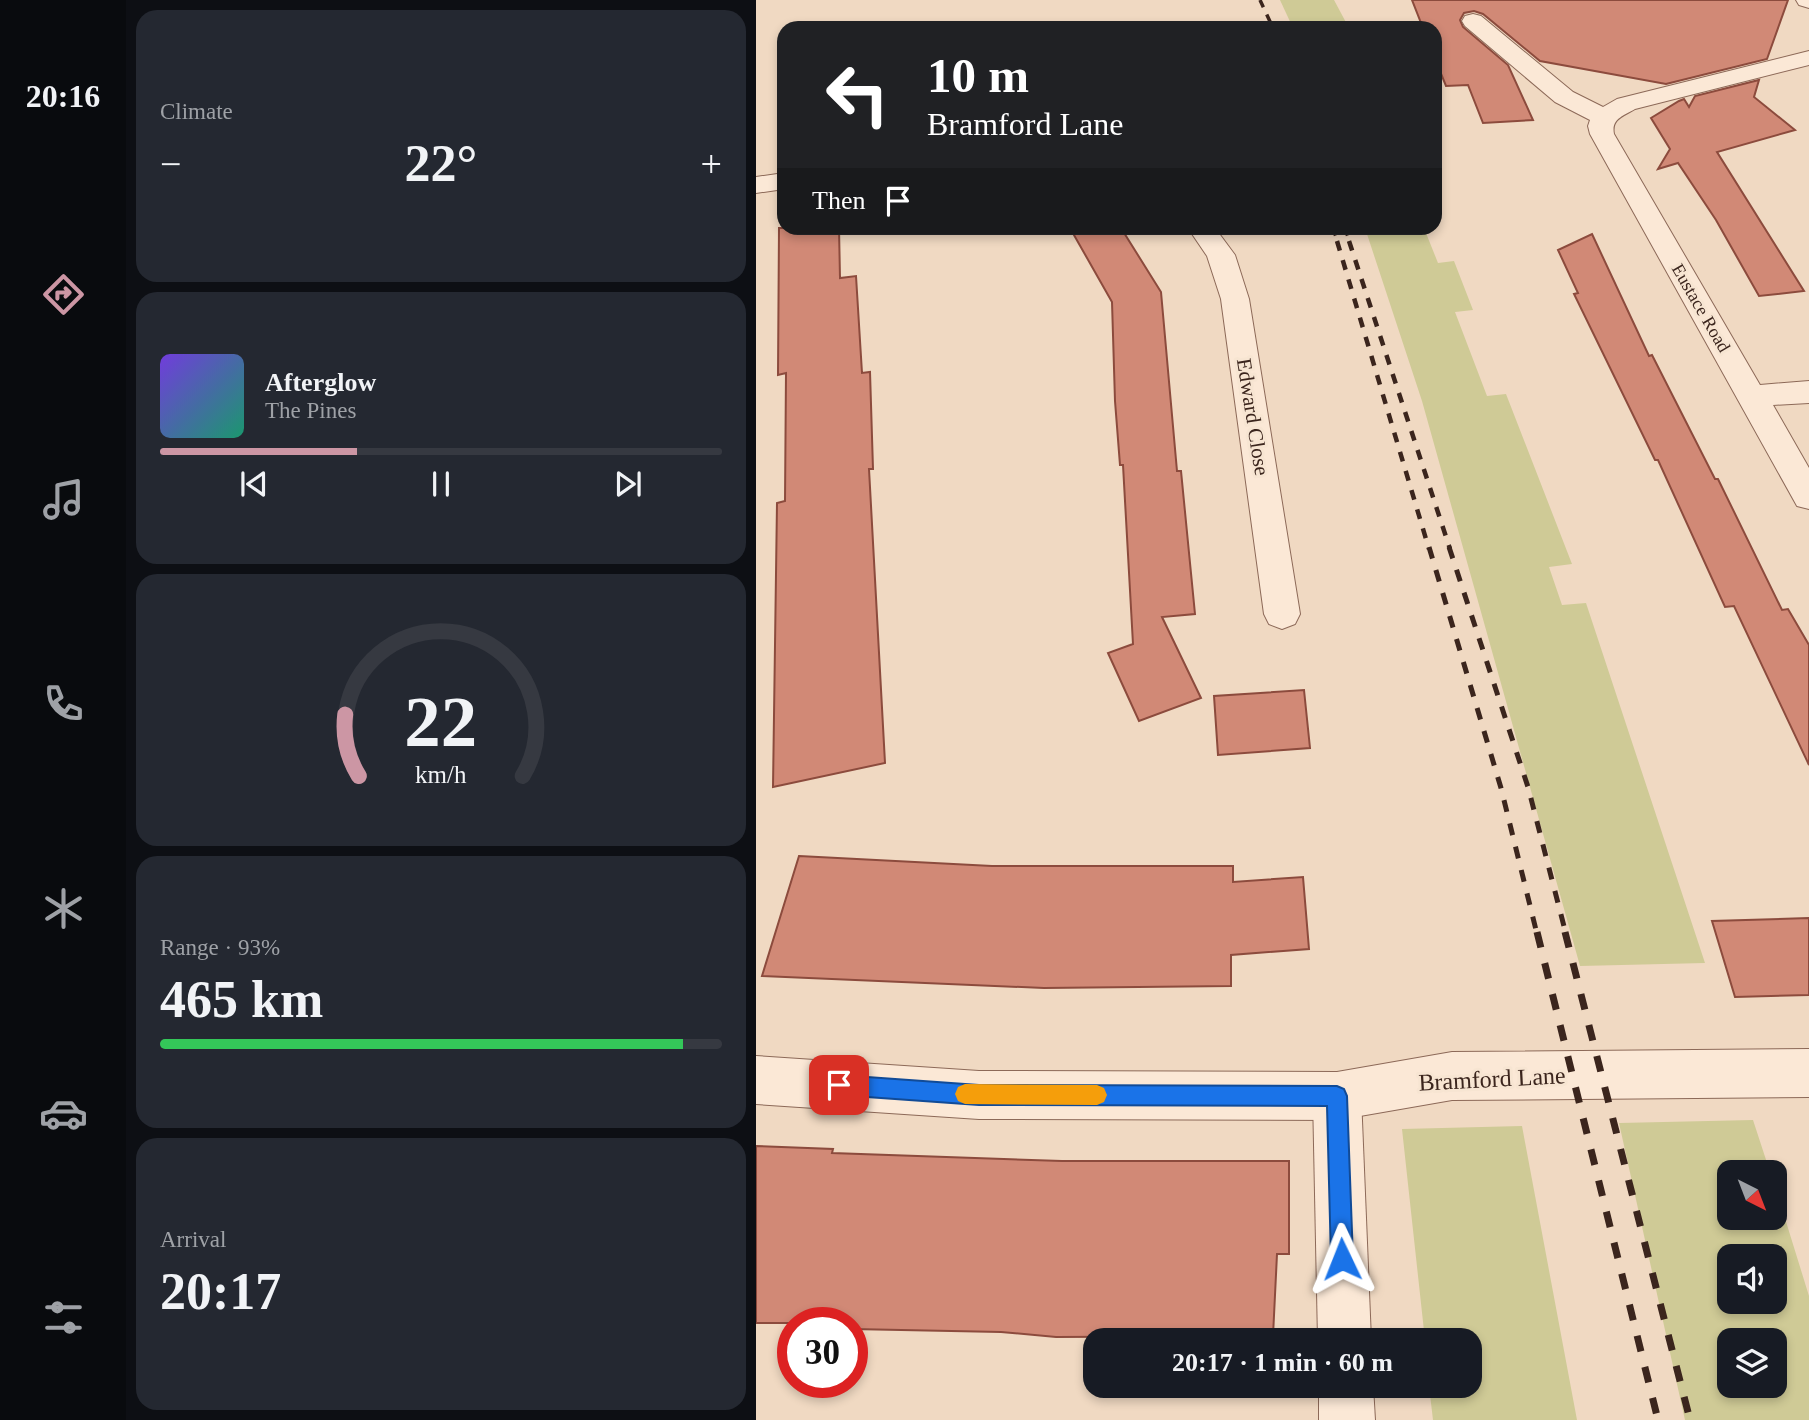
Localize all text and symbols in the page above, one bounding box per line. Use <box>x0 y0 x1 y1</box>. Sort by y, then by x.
text: 10 m <box>927 48 1029 103</box>
icon: left <box>812 49 903 140</box>
text: 20:16 <box>26 78 100 114</box>
text: Climate <box>160 99 233 124</box>
text: Bramford Lane <box>927 106 1123 142</box>
text: 22° <box>405 135 477 192</box>
text: − <box>160 143 181 185</box>
text: + <box>701 143 722 185</box>
icon: arrive <box>879 182 917 220</box>
text: Then <box>812 186 865 215</box>
street label: Eustace Road <box>1668 260 1734 356</box>
icon: directions <box>39 270 88 319</box>
street label: Edward Close <box>1232 357 1274 477</box>
text: Afterglow <box>265 368 376 397</box>
text: The Pines <box>265 398 356 423</box>
icon: previous <box>235 465 273 503</box>
icon: pause <box>422 465 460 503</box>
icon: next <box>609 465 647 503</box>
icon: music <box>39 475 88 524</box>
icon: phone <box>39 679 88 728</box>
text: 22 <box>405 681 477 762</box>
text: km/h <box>415 761 467 788</box>
icon: climate <box>39 884 88 933</box>
text: Range · 93% <box>160 935 280 960</box>
text: 465 km <box>160 971 323 1028</box>
pin <box>809 1055 869 1115</box>
street label: Bramford Lane <box>1418 1062 1566 1096</box>
icon: arrive <box>820 1066 858 1104</box>
icon: car <box>39 1089 88 1138</box>
north arrow <box>1717 1160 1787 1230</box>
map controls <box>1717 1160 1787 1398</box>
position arrow <box>1305 1222 1379 1296</box>
text: Arrival <box>160 1227 226 1252</box>
button: sound <box>1717 1244 1787 1314</box>
text: 20:17 <box>160 1263 281 1320</box>
icon: filters <box>39 1293 88 1342</box>
speed limit sign: 30 <box>777 1307 868 1398</box>
button: layers <box>1717 1328 1787 1398</box>
text: 20:17 · 1 min · 60 m <box>1172 1348 1393 1377</box>

